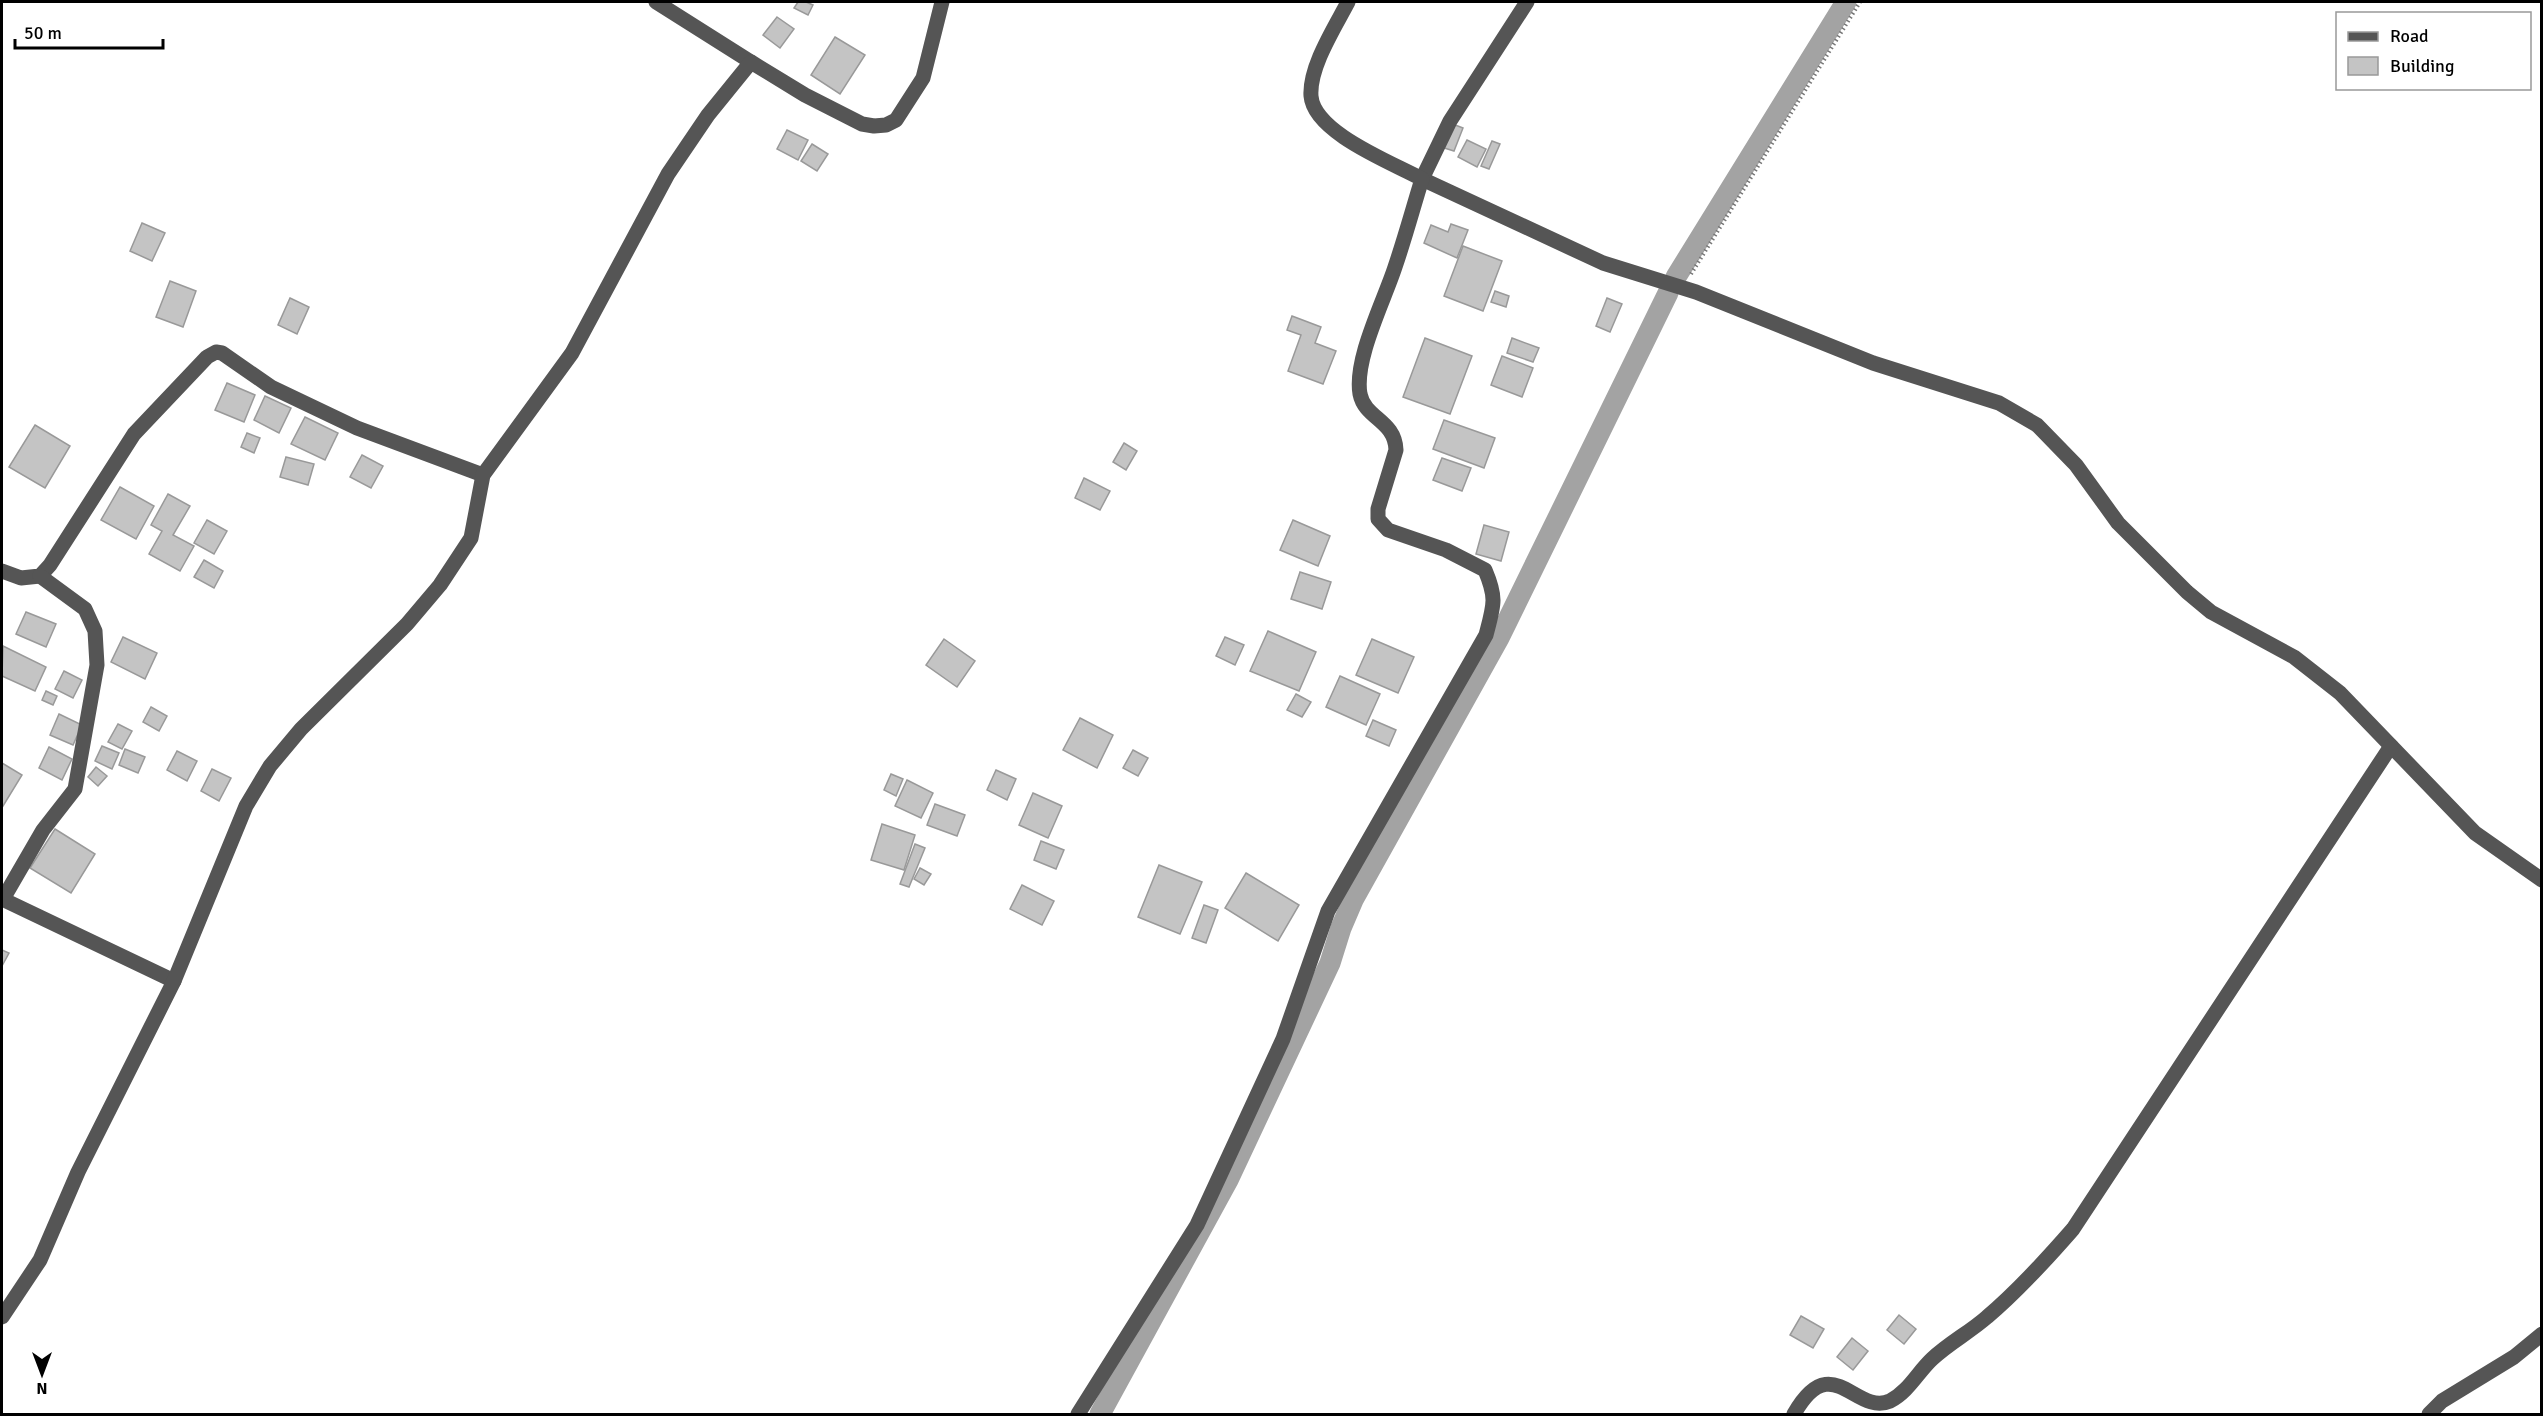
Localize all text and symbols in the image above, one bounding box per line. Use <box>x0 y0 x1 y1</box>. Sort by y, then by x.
scale bar <box>15 12 164 50</box>
legend <box>2336 12 2531 90</box>
text: 50 m <box>24 22 62 44</box>
text: Road <box>2390 25 2429 47</box>
text: Building <box>2390 55 2454 77</box>
north arrow <box>12 1344 72 1404</box>
text: N <box>36 1378 48 1398</box>

